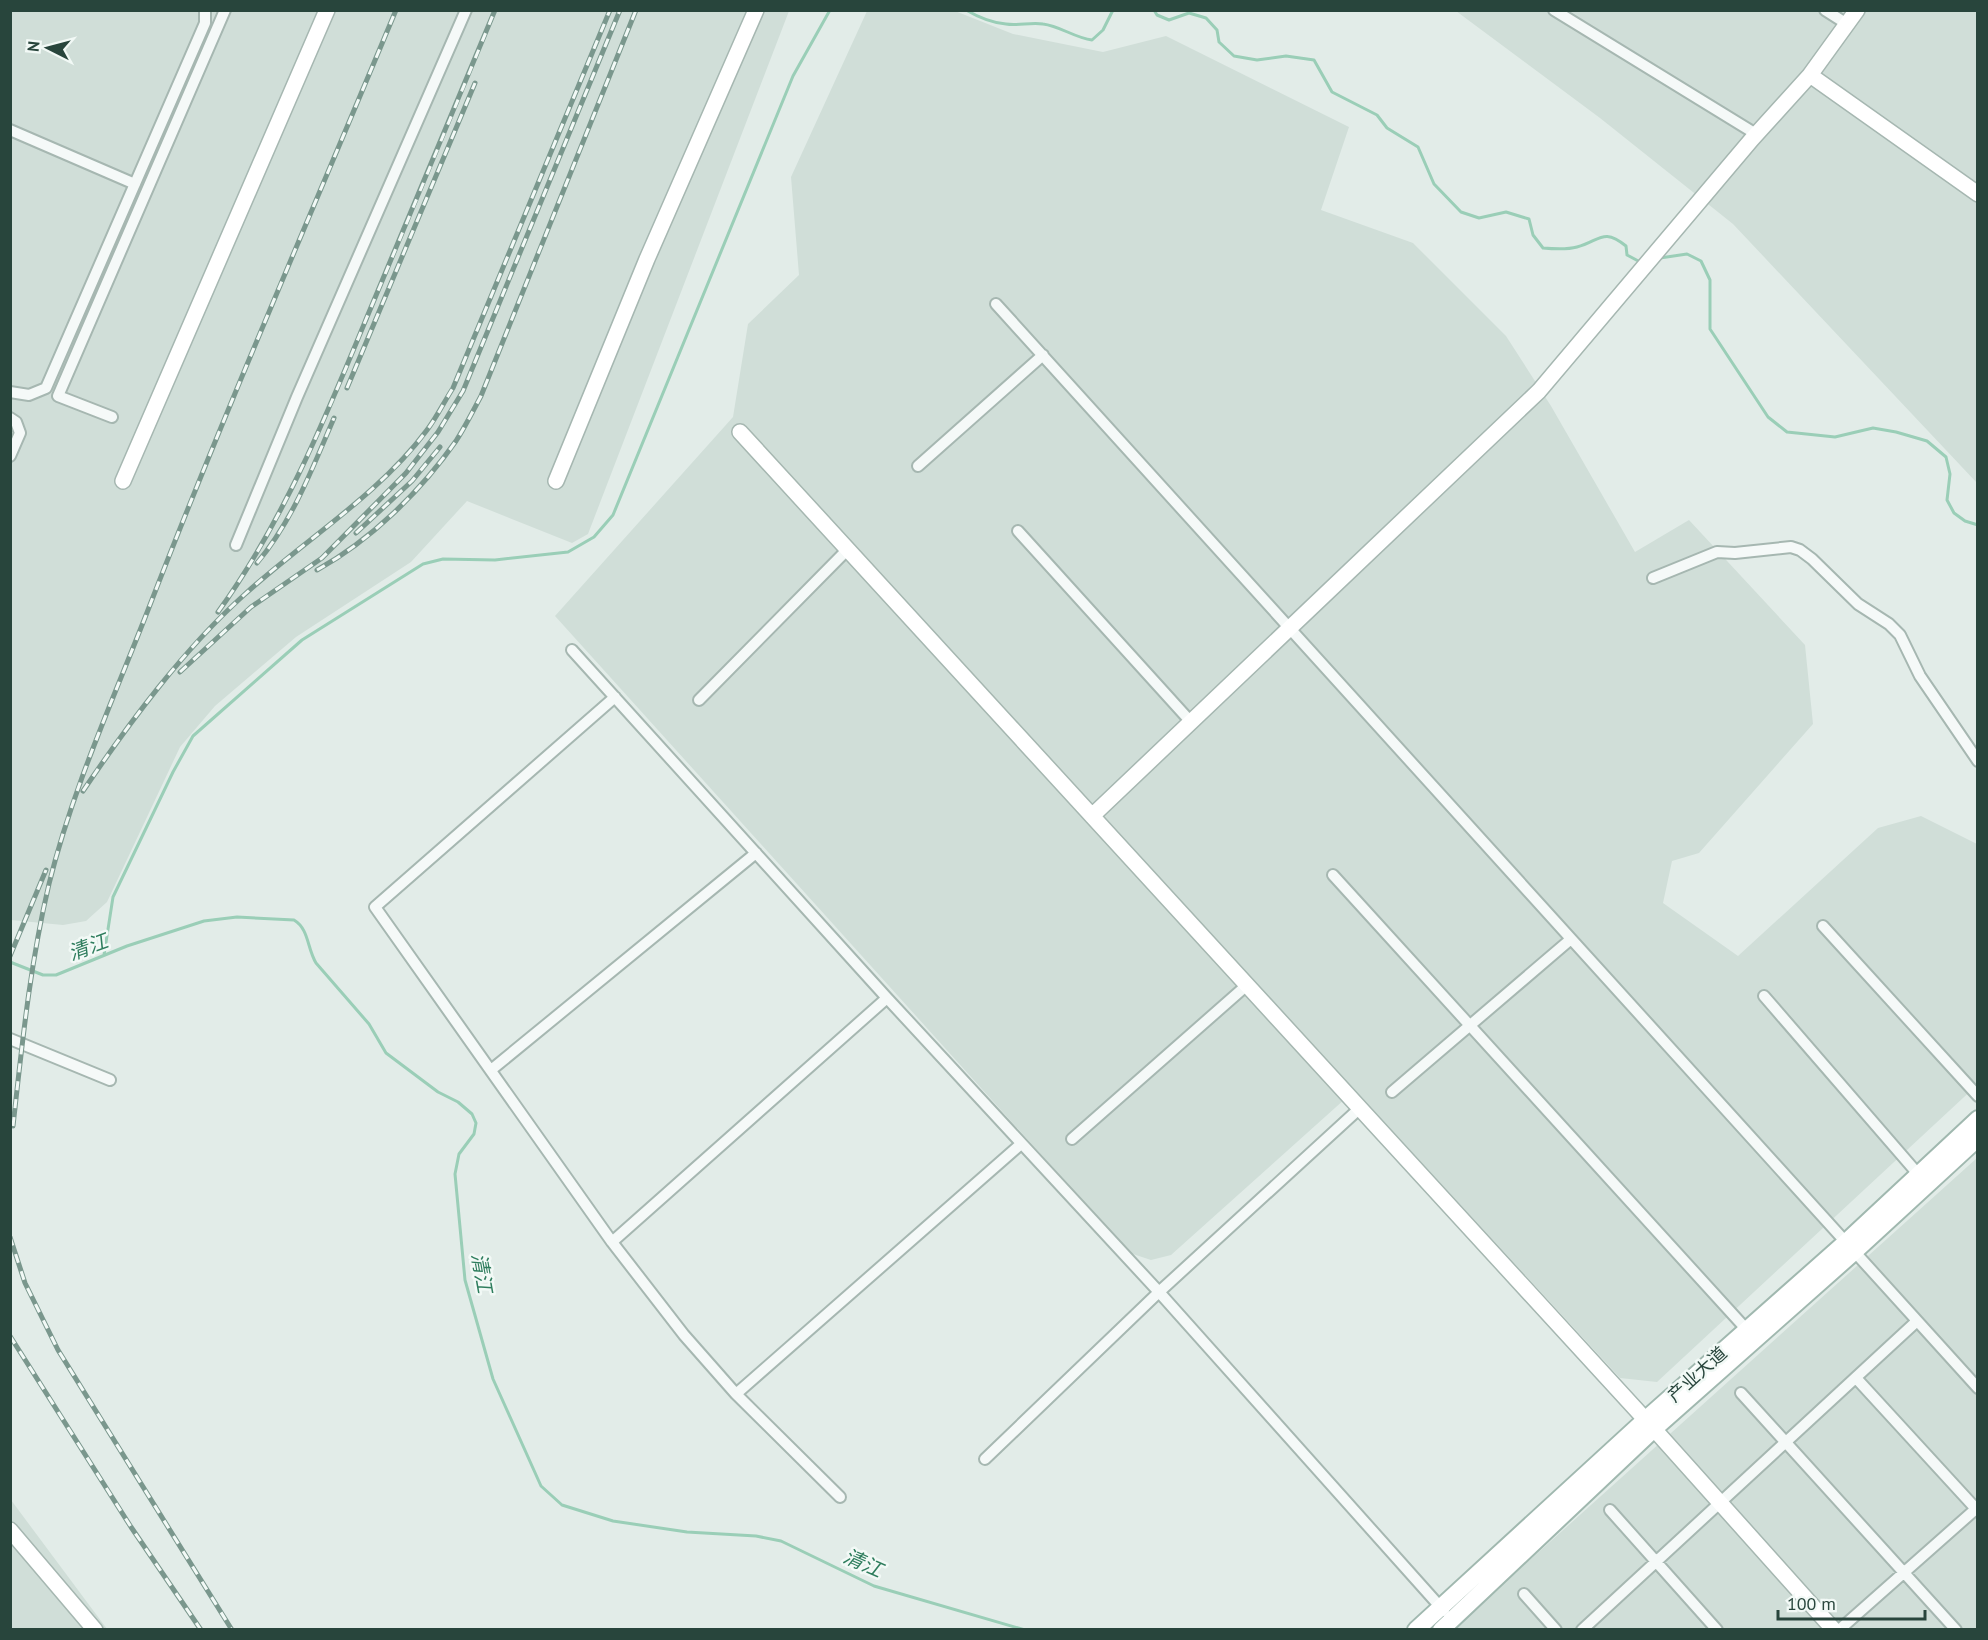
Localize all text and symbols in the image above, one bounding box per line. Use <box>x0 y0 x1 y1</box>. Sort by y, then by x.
north arrow <box>18 18 78 78</box>
text: N <box>23 40 44 53</box>
water label: 清江 <box>65 927 113 966</box>
water label: 清江 <box>466 1251 499 1297</box>
street label: 产业大道 <box>1663 1341 1731 1407</box>
water label: 清江 <box>839 1543 888 1584</box>
scale bar <box>1778 1583 1925 1621</box>
text: 100 m <box>1787 1592 1836 1615</box>

